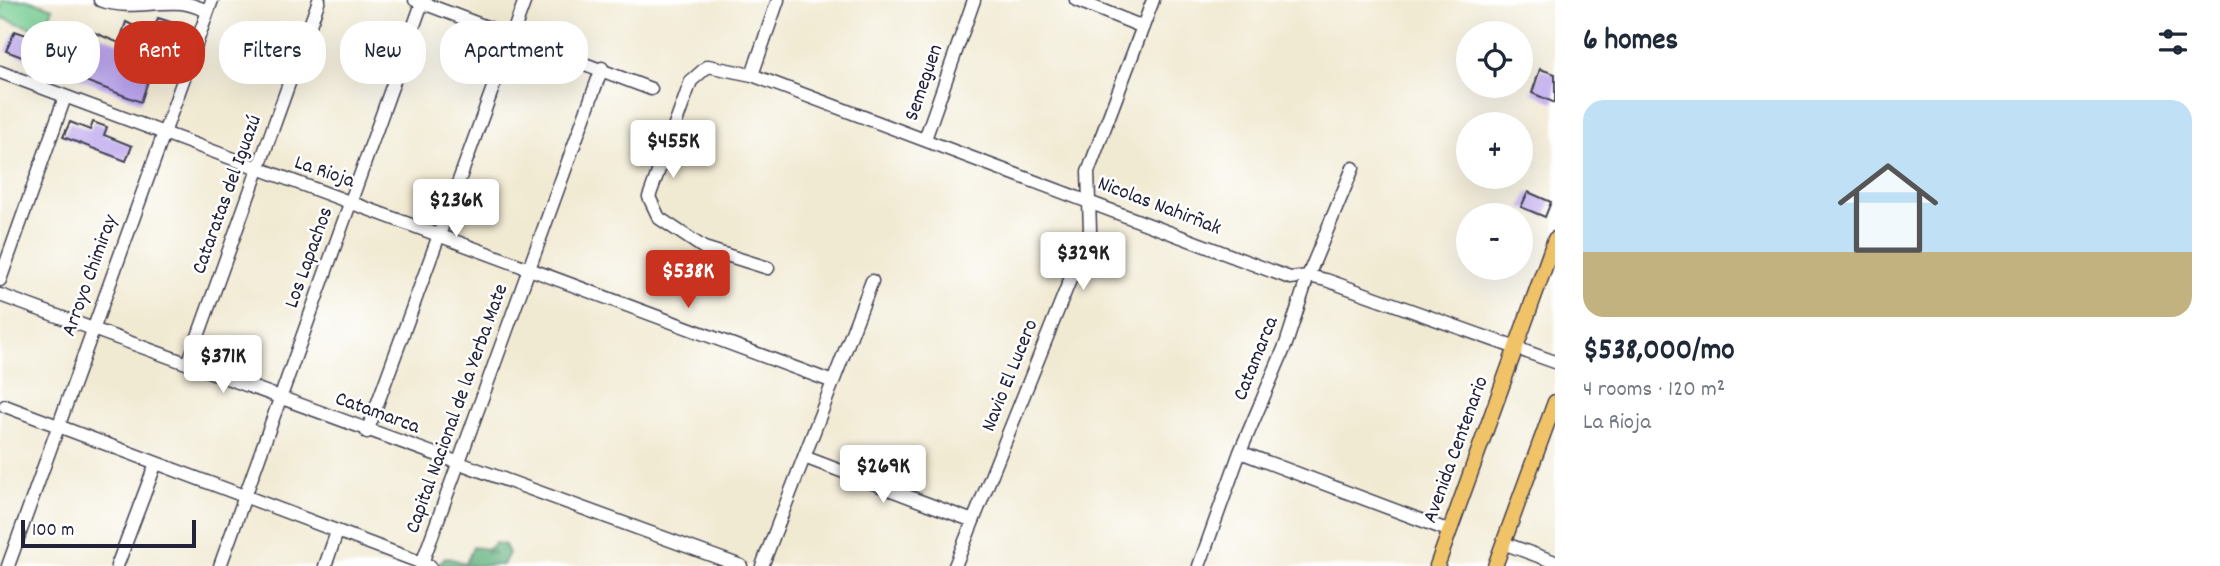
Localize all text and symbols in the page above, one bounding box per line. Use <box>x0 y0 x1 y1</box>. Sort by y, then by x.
chip: Buy <box>21 21 100 84</box>
chip: Rent <box>114 21 205 84</box>
chip: Filters <box>219 21 326 84</box>
chip: New <box>340 21 426 84</box>
chip: Apartment <box>440 21 588 84</box>
map controls <box>1456 21 1533 280</box>
button: locate <box>1456 21 1533 98</box>
text: 6 homes <box>1583 21 1678 64</box>
icon: filters <box>2154 23 2192 61</box>
street label: Semeguen <box>898 41 952 125</box>
street label: Cataratas del Iguazú <box>185 111 271 279</box>
button: + <box>1456 112 1533 189</box>
pin: $455K <box>624 120 722 180</box>
text: $455K <box>646 126 700 159</box>
icon: home <box>1825 145 1951 271</box>
street label: La Rioja <box>290 149 359 198</box>
street label: Nicolas Nahirñak <box>1093 170 1225 244</box>
pin: $236K <box>407 180 505 239</box>
text: $236K <box>429 185 483 218</box>
street label: Los Lapachos <box>278 203 342 313</box>
button: − <box>1456 203 1533 280</box>
street label: Arroyo Chimiray <box>55 211 127 341</box>
pin: $329K <box>1034 232 1132 292</box>
text: $329K <box>1056 238 1110 271</box>
pin: $538K <box>639 250 737 310</box>
text: $538K <box>662 256 714 289</box>
street label: Capital Nacional de la Yerba Mate <box>399 280 517 538</box>
street label: Catamarca <box>1227 311 1288 406</box>
street label: Navio El Lucero <box>975 315 1047 437</box>
text: $538,000/mo <box>1583 331 1735 374</box>
pin: $371K <box>174 336 272 395</box>
text: $371K <box>200 341 246 374</box>
street label: Avenida Centenario <box>1417 372 1497 528</box>
text: 4 rooms · 120 m² <box>1583 374 1725 407</box>
street label: Catamarca <box>330 385 425 444</box>
text: La Rioja <box>1583 407 1651 440</box>
pin: $269K <box>834 446 932 505</box>
text: $269K <box>856 451 910 484</box>
scale bar <box>21 517 196 549</box>
text: 100 m <box>32 518 74 545</box>

